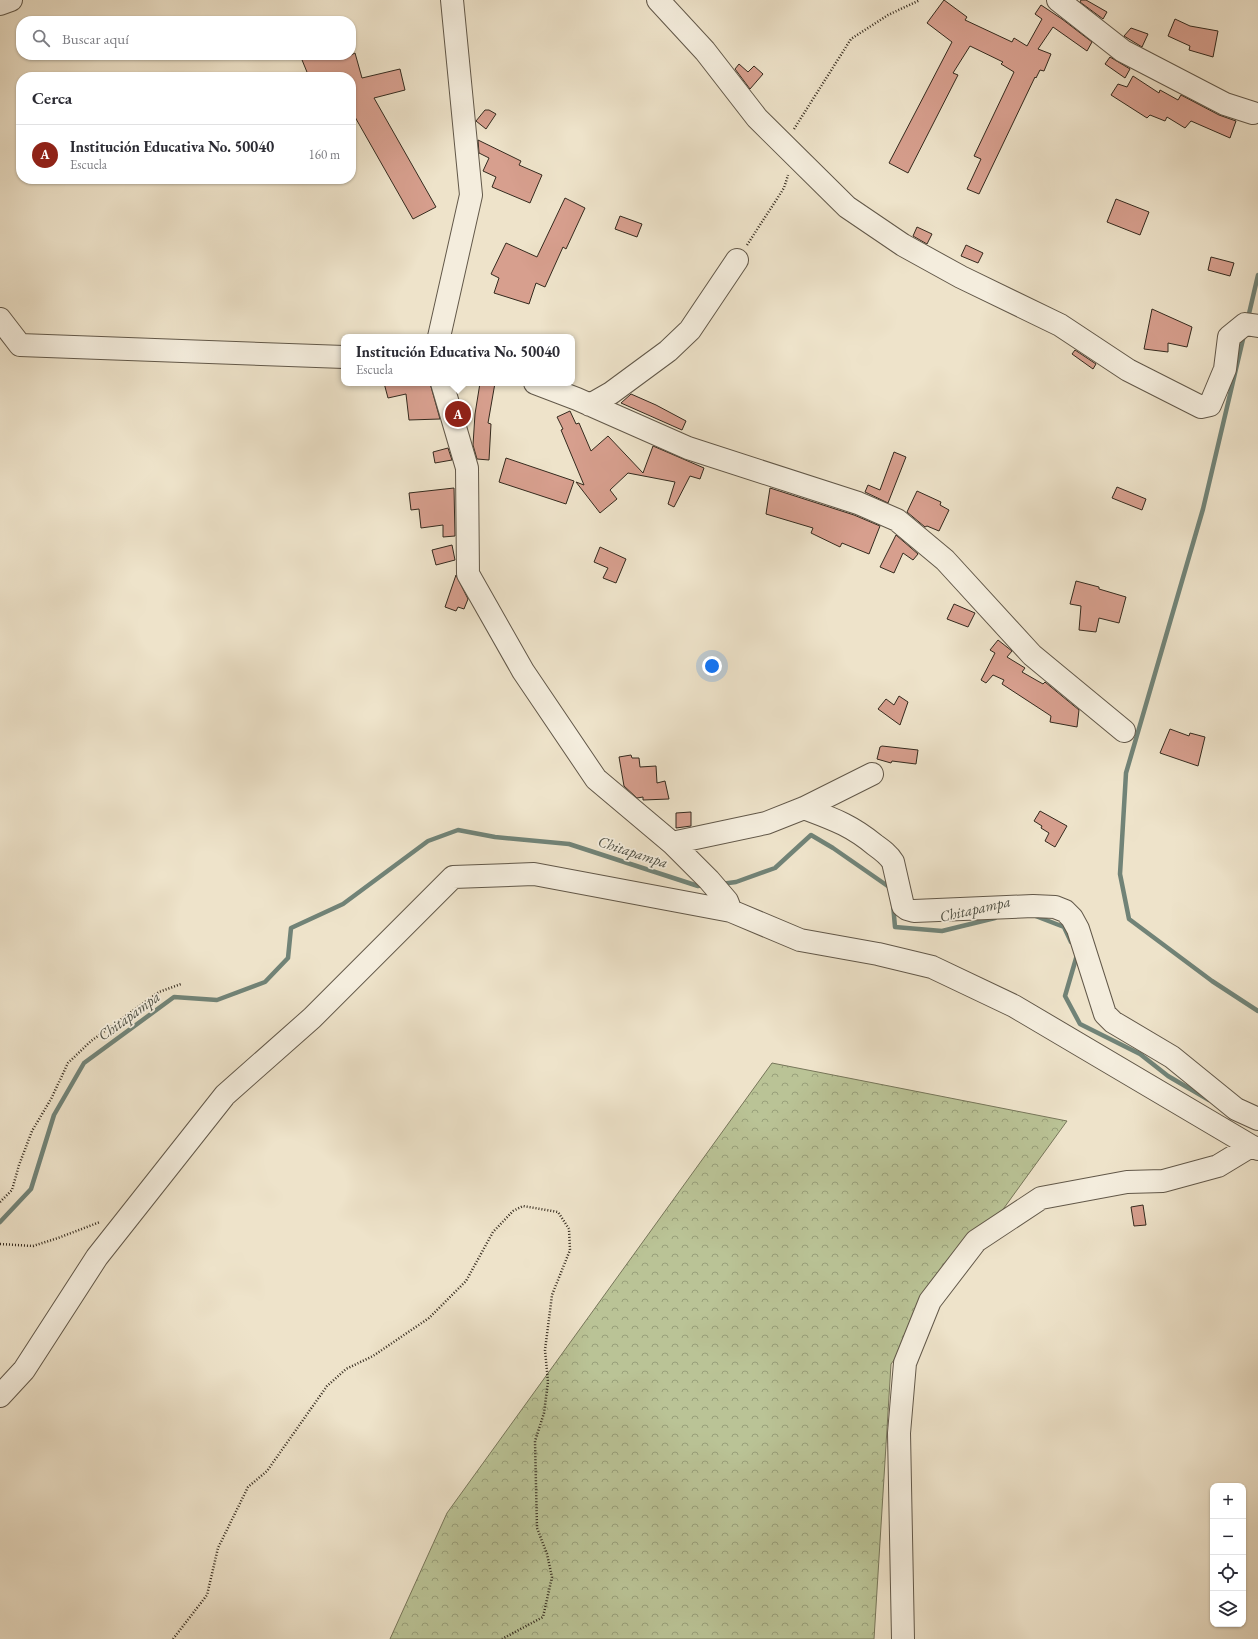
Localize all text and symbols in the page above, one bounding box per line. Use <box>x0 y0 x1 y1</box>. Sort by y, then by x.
search box <box>16 16 356 60</box>
icon: search <box>30 27 52 49</box>
text: Buscar aquí <box>62 29 129 48</box>
text: Cerca <box>32 87 72 109</box>
text: Institución Educativa No. 50040 <box>70 137 274 156</box>
text: A <box>40 146 50 163</box>
text: 160 m <box>309 146 340 163</box>
text: Escuela <box>70 156 107 173</box>
popup <box>341 334 575 386</box>
text: Institución Educativa No. 50040 <box>356 342 560 361</box>
text: Escuela <box>356 361 393 378</box>
pin: A <box>445 399 471 429</box>
your location <box>702 656 722 676</box>
water label: Chitapampa <box>596 831 670 872</box>
water label: Chitapampa <box>938 891 1012 926</box>
water label: Chitapampa <box>94 987 164 1045</box>
map controls <box>1210 1483 1246 1627</box>
button: + <box>1210 1483 1246 1519</box>
button: − <box>1210 1519 1246 1555</box>
button: locate <box>1210 1555 1246 1591</box>
button: layers <box>1210 1591 1246 1627</box>

